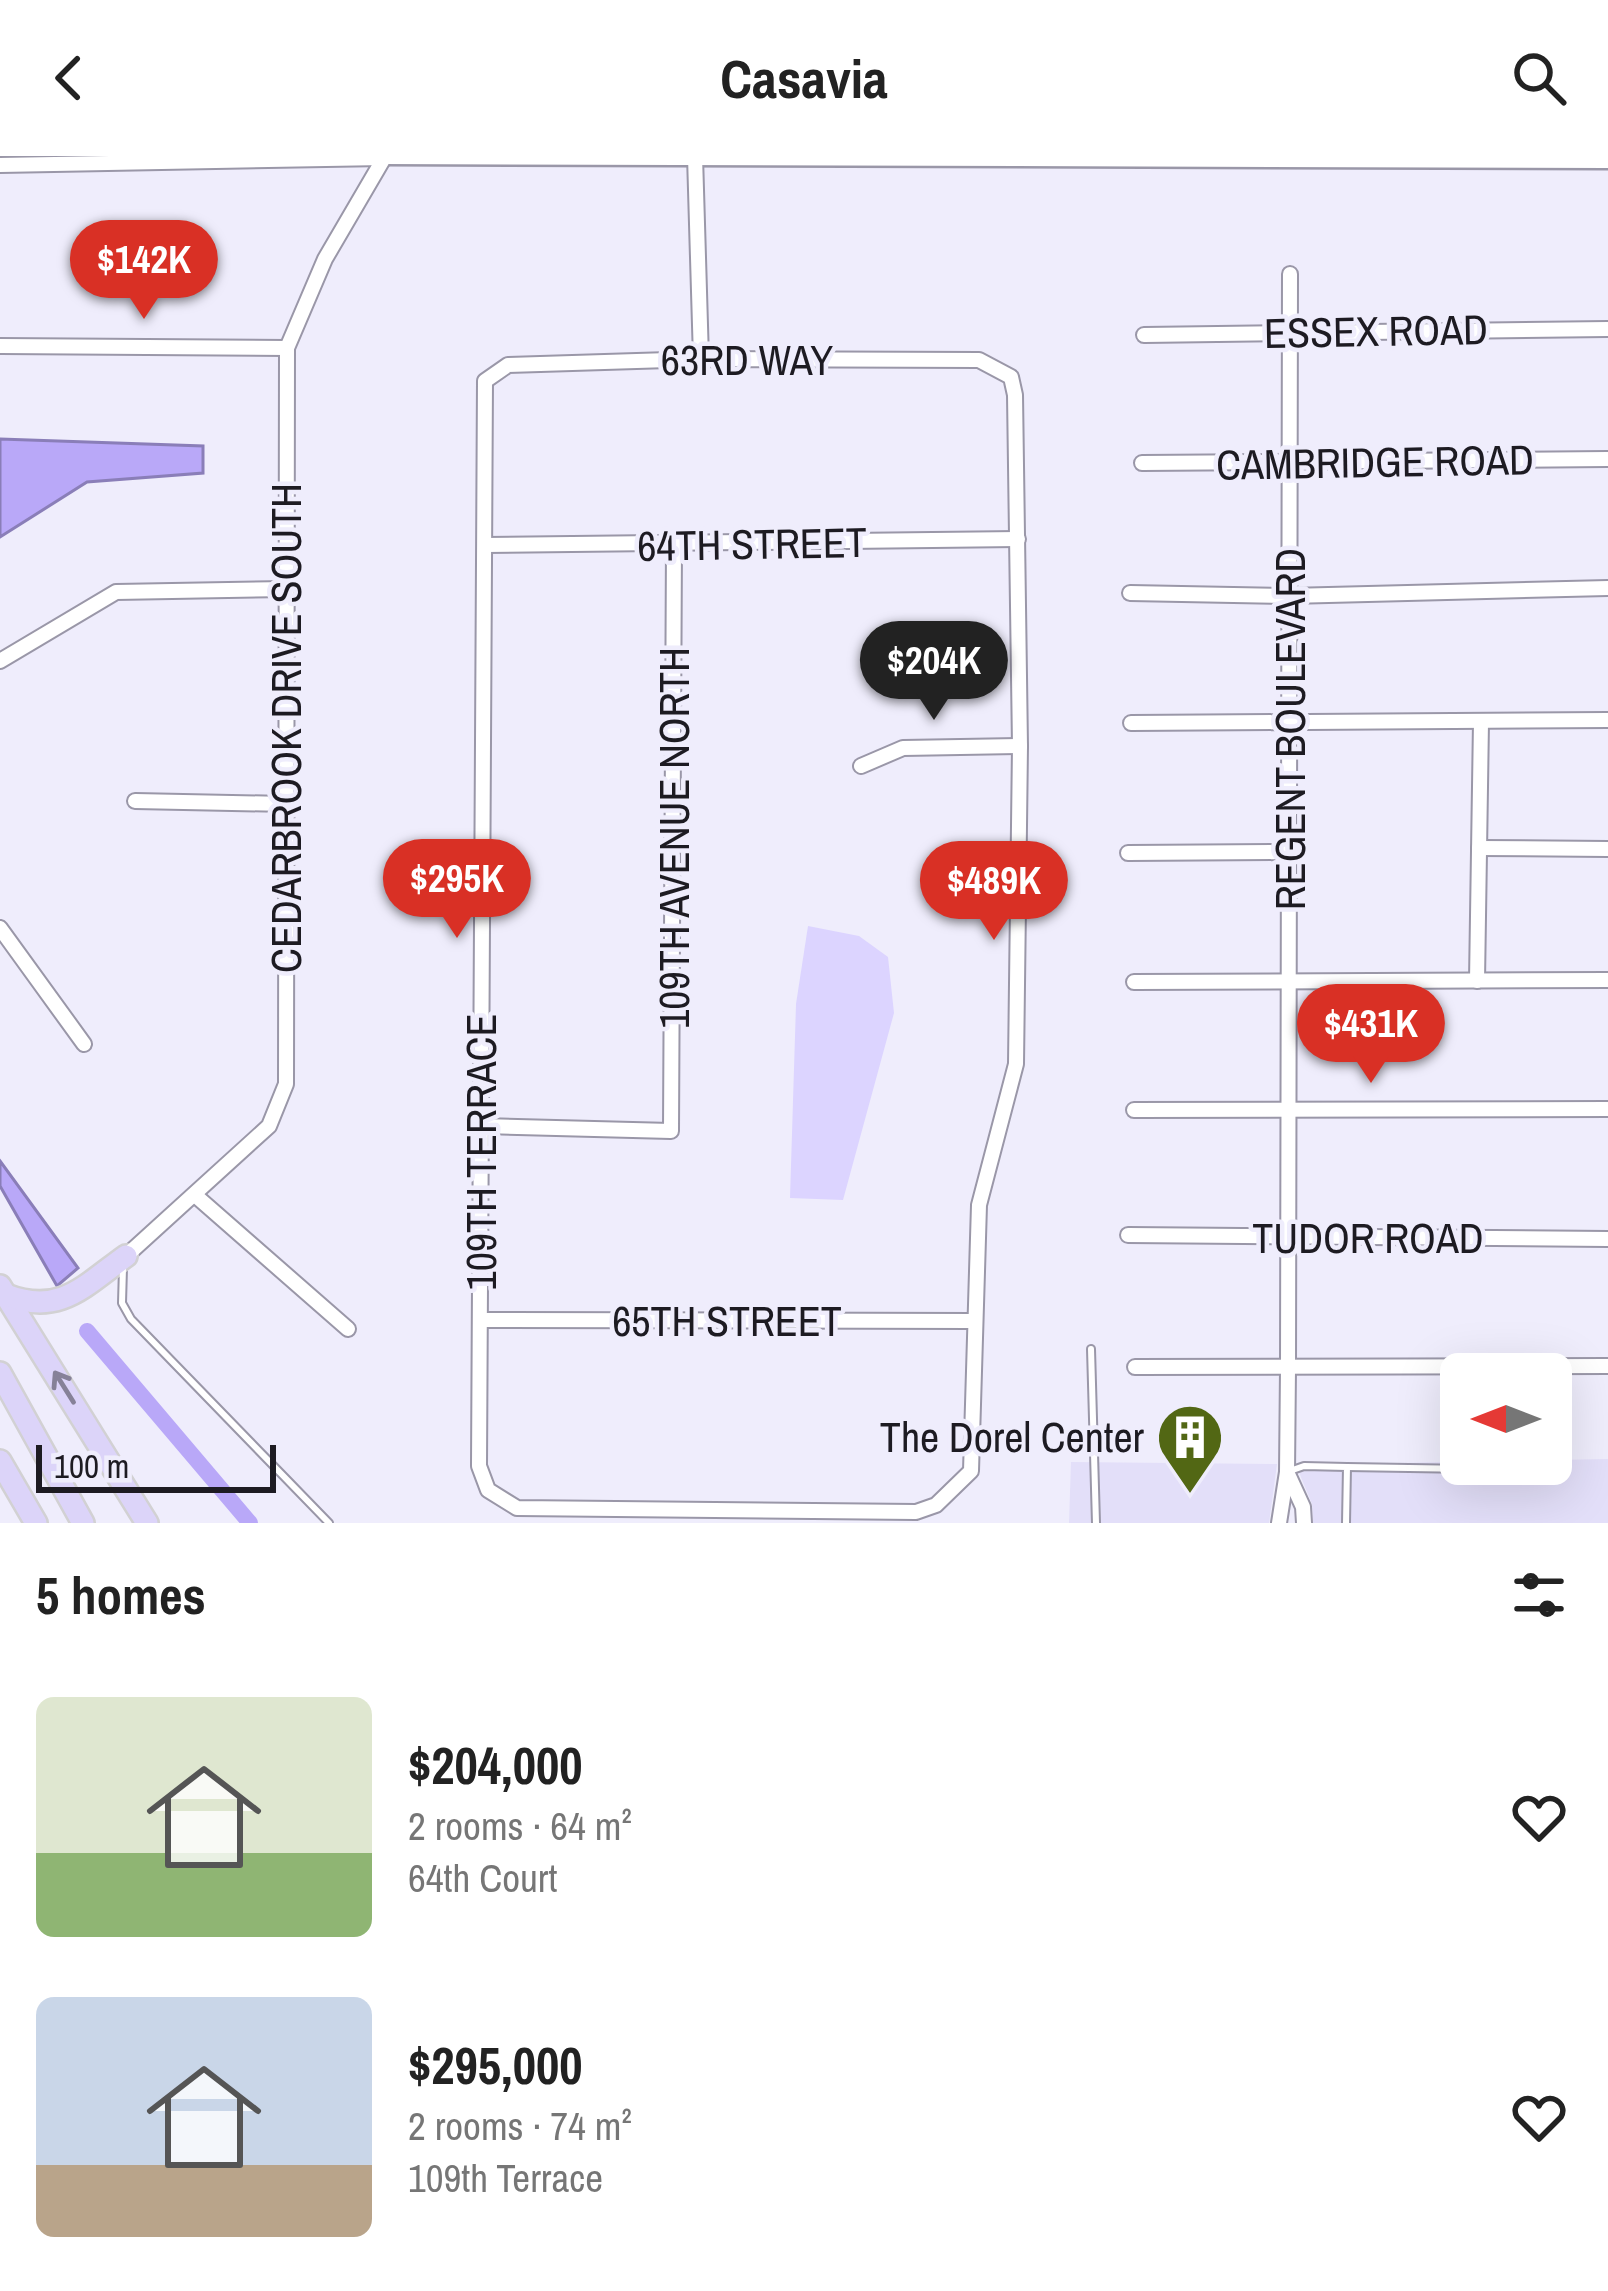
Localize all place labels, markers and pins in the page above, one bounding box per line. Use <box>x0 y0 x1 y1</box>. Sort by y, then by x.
pin: $142K <box>60 220 228 322</box>
pin: $204K <box>850 621 1018 723</box>
pin: $295K <box>373 839 541 941</box>
pin: $489K <box>910 841 1078 943</box>
pin: $431K <box>1287 984 1455 1086</box>
building icon: The Dorel Center <box>1155 1402 1225 1496</box>
place label: The Dorel Center <box>880 1409 1145 1465</box>

